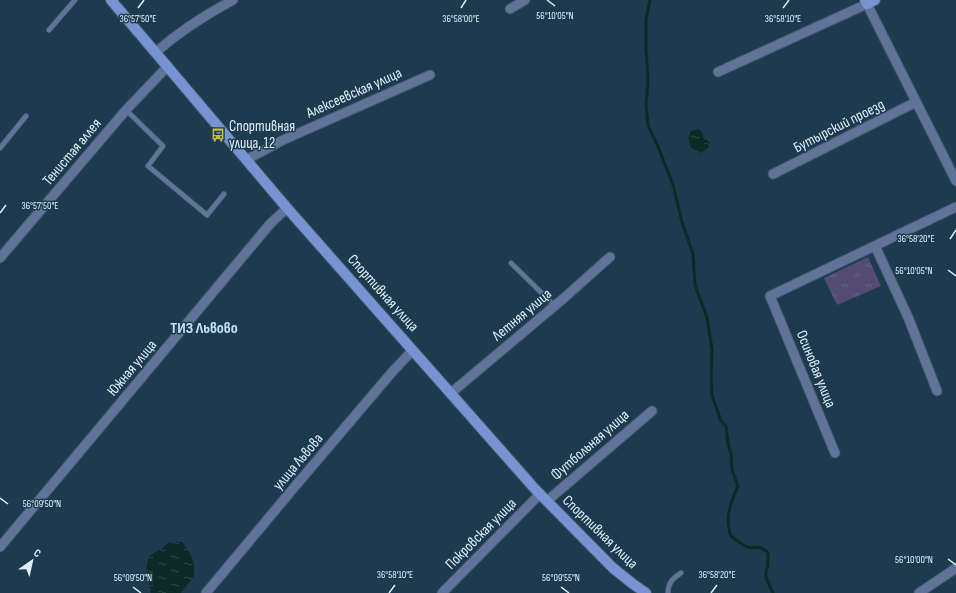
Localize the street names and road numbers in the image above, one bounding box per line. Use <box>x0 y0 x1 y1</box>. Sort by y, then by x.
street label: Алексеевская улица <box>302 63 405 123</box>
street label: Бутырский проезд <box>790 95 888 157</box>
street label: Тенистая аллея <box>38 115 106 189</box>
street label: Спортивная улица <box>343 250 423 336</box>
street label: Летняя улица <box>488 284 556 346</box>
street label: Осиновая улица <box>792 328 840 411</box>
street label: Южная улица <box>103 336 161 400</box>
street label: Футбольная улица <box>547 406 633 484</box>
street label: улица Львова <box>269 430 327 494</box>
street label: Спортивная улица <box>558 491 642 573</box>
street label: Покровская улица <box>441 494 521 574</box>

